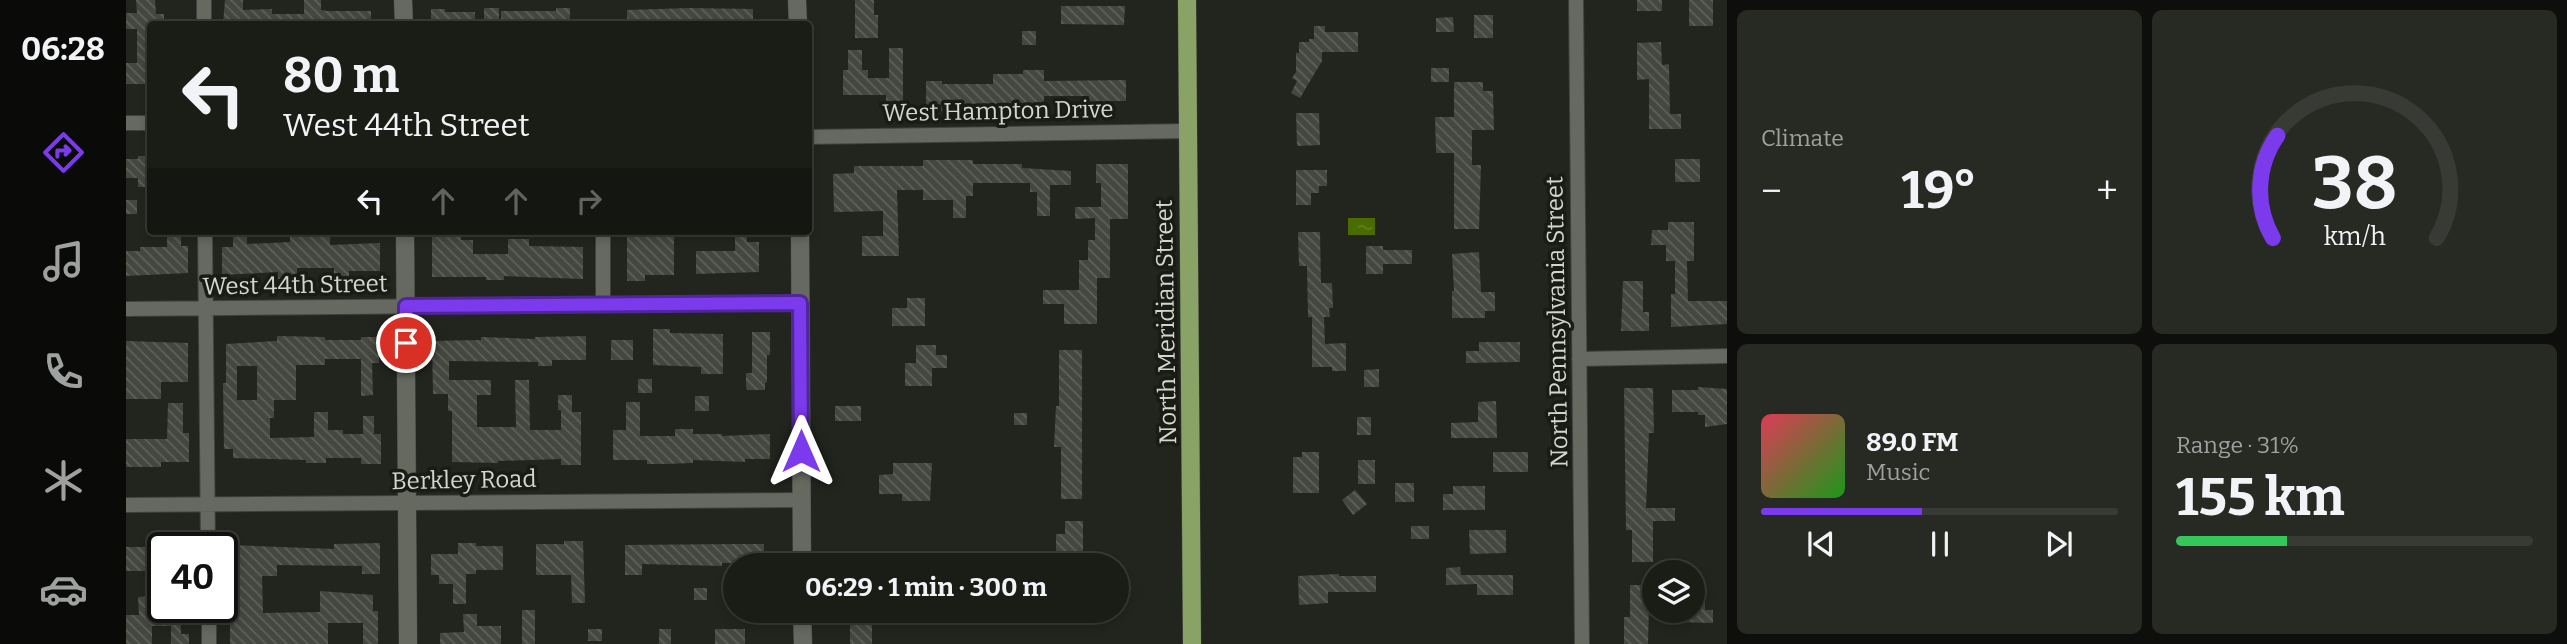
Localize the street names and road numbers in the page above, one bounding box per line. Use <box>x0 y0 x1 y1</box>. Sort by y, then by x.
street label: West Hampton Drive <box>882 95 1114 127</box>
street label: North Pennsylvania Street <box>1540 176 1574 468</box>
street label: North Meridian Street <box>1150 199 1182 445</box>
street label: West 44th Street <box>202 269 388 301</box>
street label: Berkley Road <box>391 465 537 495</box>

